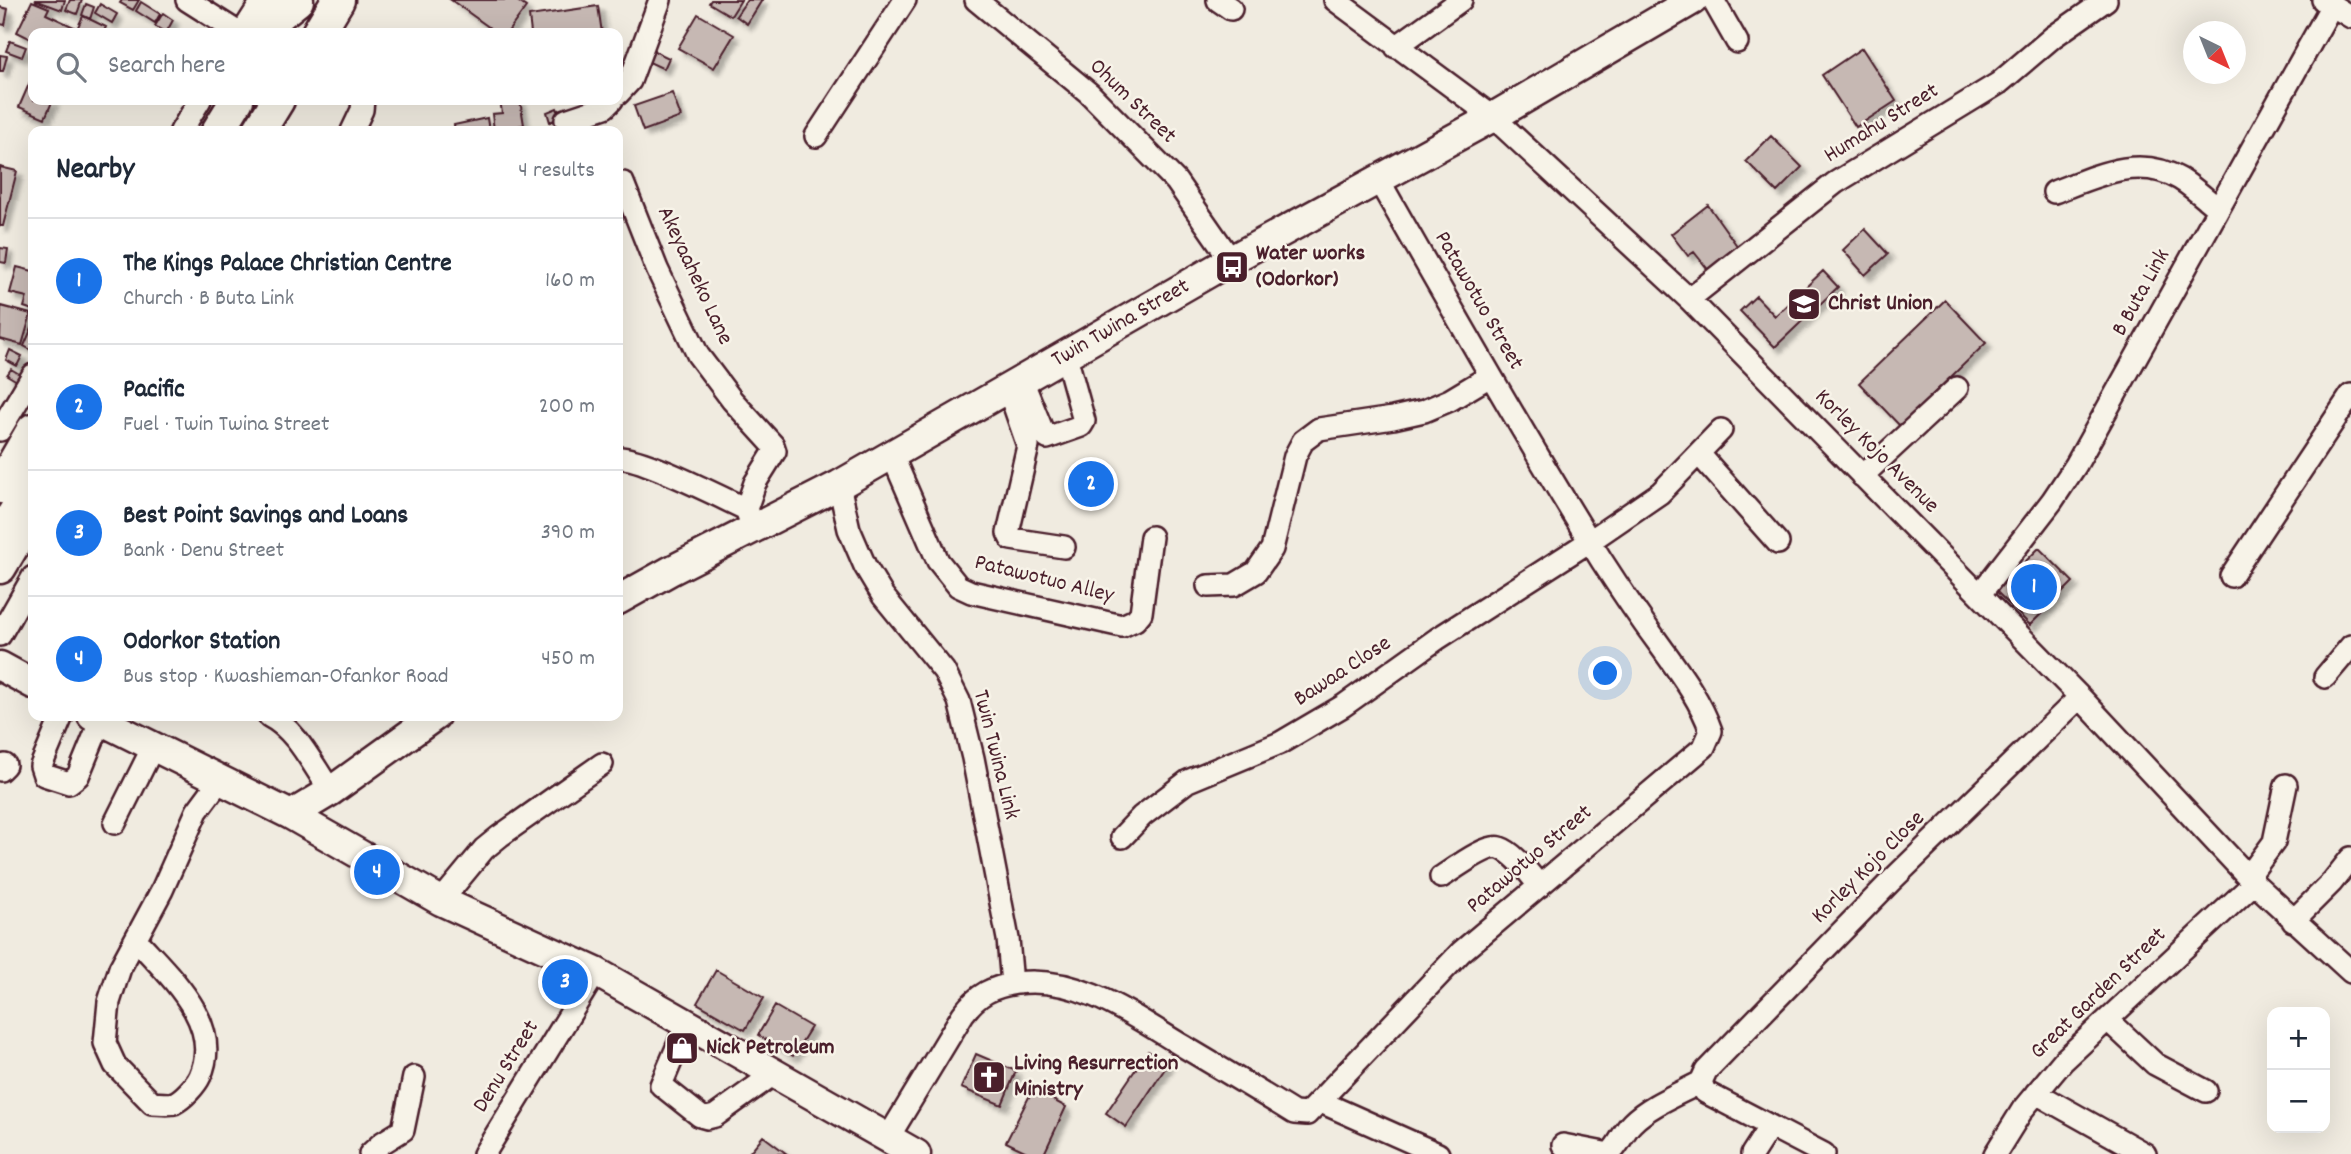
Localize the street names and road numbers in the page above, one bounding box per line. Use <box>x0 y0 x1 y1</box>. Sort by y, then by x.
street label: Ohum Street <box>1081 52 1183 152</box>
street label: Humahu Street <box>1818 76 1946 172</box>
street label: Akeyaaheko Lane <box>647 201 741 351</box>
street label: Patawotuo Street <box>1425 225 1531 377</box>
street label: B Buta Link <box>2104 243 2180 343</box>
street label: Twin Twina Street <box>1046 271 1196 377</box>
street label: Korley Kojo Avenue <box>1806 382 1946 522</box>
street label: Patawotuo Alley <box>971 547 1118 613</box>
street label: Bawaa Close <box>1288 628 1398 716</box>
street label: Twin Twina Link <box>963 687 1027 823</box>
street label: Patawotuo Street <box>1460 797 1600 923</box>
street label: Korley Kojo Close <box>1805 804 1933 932</box>
street label: Great Garden Street <box>2023 920 2175 1068</box>
street label: Denu Street <box>466 1014 548 1120</box>

